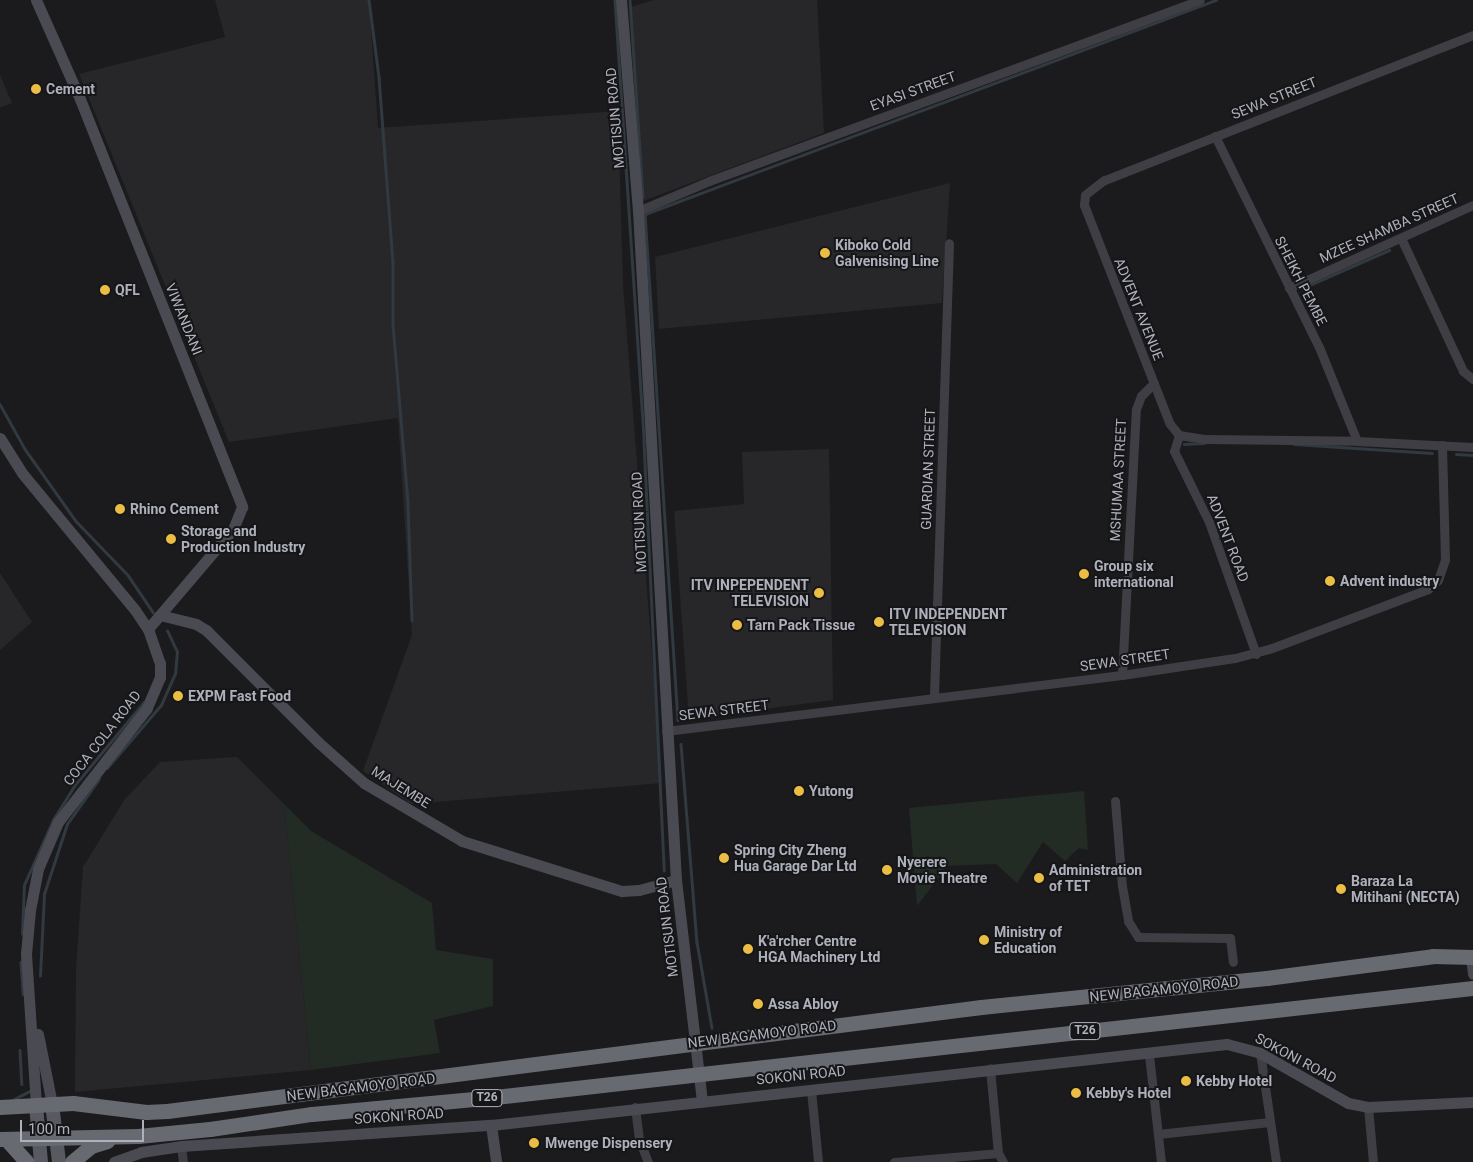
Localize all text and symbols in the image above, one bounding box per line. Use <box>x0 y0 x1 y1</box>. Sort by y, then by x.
street label: MOTISUN ROAD <box>602 67 628 169</box>
street label: EYASI STREET <box>868 68 958 114</box>
street label: SEWA STREET <box>1229 73 1319 123</box>
place label: Cement <box>46 81 95 97</box>
marker: Cement <box>30 83 42 95</box>
street label: MZEE SHAMBA STREET <box>1317 190 1461 266</box>
street label: SHEIKH PEMBE <box>1271 234 1331 328</box>
place label: Kiboko Cold Galvenising Line <box>835 237 939 270</box>
marker: Kiboko Cold Galvenising Line <box>819 247 831 259</box>
street label: ADVENT AVENUE <box>1111 255 1167 363</box>
street label: VIWANDANI <box>162 281 206 357</box>
place label: QFL <box>115 282 140 298</box>
marker: QFL <box>99 284 111 296</box>
street label: GUARDIAN STREET <box>917 408 939 530</box>
street label: MSHUMAA STREET <box>1106 418 1130 542</box>
street label: MOTISUN ROAD <box>628 471 650 573</box>
street label: ADVENT ROAD <box>1203 492 1253 584</box>
place label: Rhino Cement <box>130 501 219 517</box>
marker: Rhino Cement <box>114 503 126 515</box>
place label: Storage and Production Industry <box>181 523 305 556</box>
marker: Storage and Production Industry <box>165 533 177 545</box>
place label: Group six international <box>1094 558 1174 590</box>
marker: Group six international <box>1078 568 1090 580</box>
place label: Advent industry <box>1340 573 1439 589</box>
marker: Advent industry <box>1324 575 1336 587</box>
place label: ITV INPEPENDENT TELEVISION <box>691 577 809 610</box>
marker: ITV INPEPENDENT TELEVISION <box>813 587 825 599</box>
place label: ITV INDEPENDENT TELEVISION <box>889 606 1007 638</box>
marker: ITV INDEPENDENT TELEVISION <box>873 616 885 628</box>
place label: Tarn Pack Tissue <box>747 617 855 633</box>
marker: Tarn Pack Tissue <box>731 619 743 631</box>
street label: SEWA STREET <box>1079 645 1171 675</box>
street label: COCA COLA ROAD <box>60 687 144 789</box>
place label: EXPM Fast Food <box>188 688 291 704</box>
marker: EXPM Fast Food <box>172 690 184 702</box>
street label: SEWA STREET <box>678 696 770 724</box>
street label: MAJEMBE <box>369 762 433 812</box>
place label: Yutong <box>809 783 854 799</box>
marker: Yutong <box>793 785 805 797</box>
place label: Spring City Zheng Hua Garage Dar Ltd <box>734 842 857 874</box>
marker: Spring City Zheng Hua Garage Dar Ltd <box>718 852 730 864</box>
place label: Nyerere Movie Theatre <box>897 854 988 886</box>
place label: Administration of TET <box>1049 862 1142 894</box>
marker: Nyerere Movie Theatre <box>881 864 893 876</box>
marker: Administration of TET <box>1033 872 1045 884</box>
place label: Baraza La Mitihani (NECTA) <box>1351 873 1460 906</box>
street label: MOTISUN ROAD <box>653 876 681 978</box>
marker: Baraza La Mitihani (NECTA) <box>1335 883 1347 895</box>
place label: Ministry of Education <box>994 924 1062 956</box>
place label: K'a'rcher Centre HGA Machinery Ltd <box>758 933 880 966</box>
marker: Ministry of Education <box>978 934 990 946</box>
marker: K'a'rcher Centre HGA Machinery Ltd <box>742 943 754 955</box>
street label: NEW BAGAMOYO ROAD <box>1089 973 1239 1005</box>
place label: Assa Abloy <box>768 996 839 1012</box>
marker: Assa Abloy <box>752 998 764 1010</box>
street label: NEW BAGAMOYO ROAD <box>687 1017 837 1051</box>
road number: T26 <box>1069 1021 1101 1040</box>
street label: SOKONI ROAD <box>1252 1029 1340 1087</box>
street label: SOKONI ROAD <box>755 1062 847 1088</box>
street label: NEW BAGAMOYO ROAD <box>286 1070 436 1104</box>
place label: Kebby Hotel <box>1196 1073 1272 1089</box>
marker: Kebby Hotel <box>1180 1075 1192 1087</box>
place label: Kebby's Hotel <box>1086 1085 1171 1101</box>
marker: Kebby's Hotel <box>1070 1087 1082 1099</box>
road number: T26 <box>471 1088 503 1108</box>
street label: SOKONI ROAD <box>354 1104 444 1128</box>
scale bar <box>22 1110 146 1142</box>
text: 100 m <box>28 1120 70 1138</box>
place label: Mwenge Dispensery <box>545 1135 672 1151</box>
marker: Mwenge Dispensery <box>527 1136 541 1150</box>

